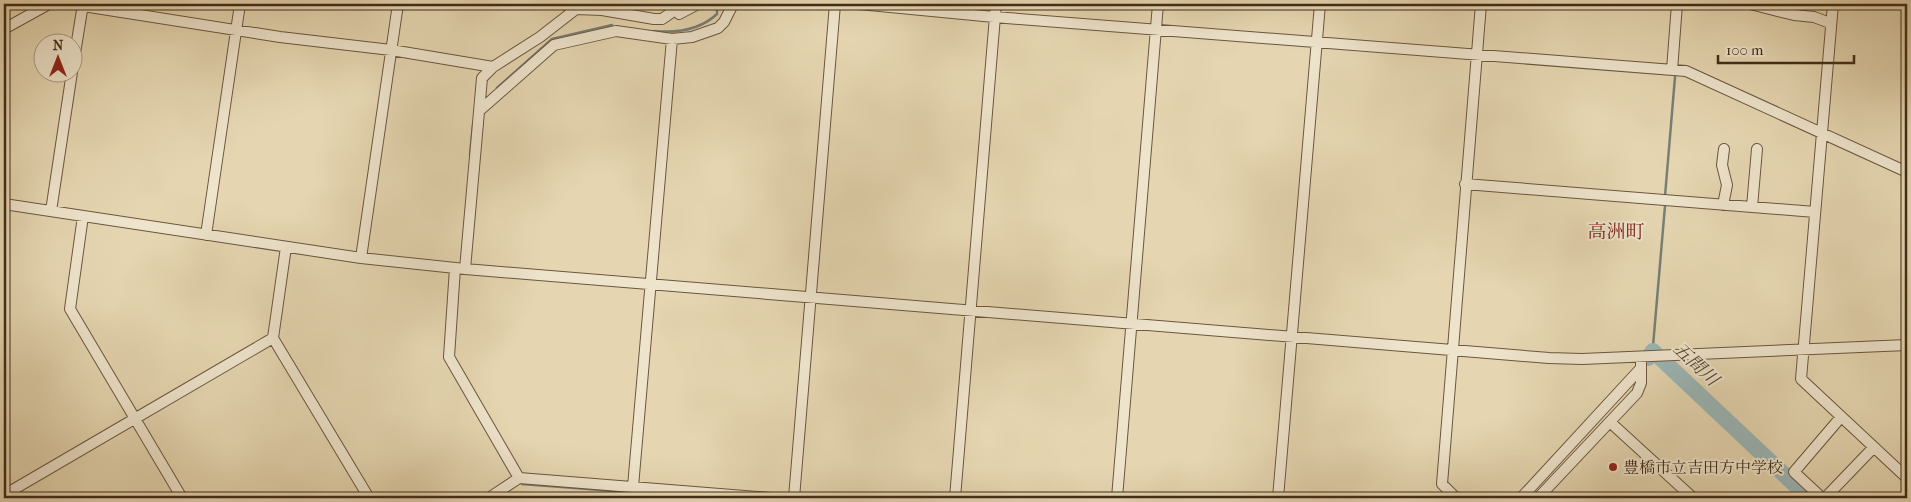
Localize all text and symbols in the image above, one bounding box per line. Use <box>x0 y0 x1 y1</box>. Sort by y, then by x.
north arrow <box>32 32 82 82</box>
scale bar <box>1718 32 1855 64</box>
text: N <box>53 37 64 54</box>
text: 100 m <box>1726 41 1764 59</box>
district label: 高洲町 <box>1587 221 1645 243</box>
water label: 五間川 <box>1669 338 1724 392</box>
place label: 豊橋市立吉田方中学校 <box>1623 458 1783 477</box>
marker: 豊橋市立吉田方中学校 <box>1607 461 1619 473</box>

